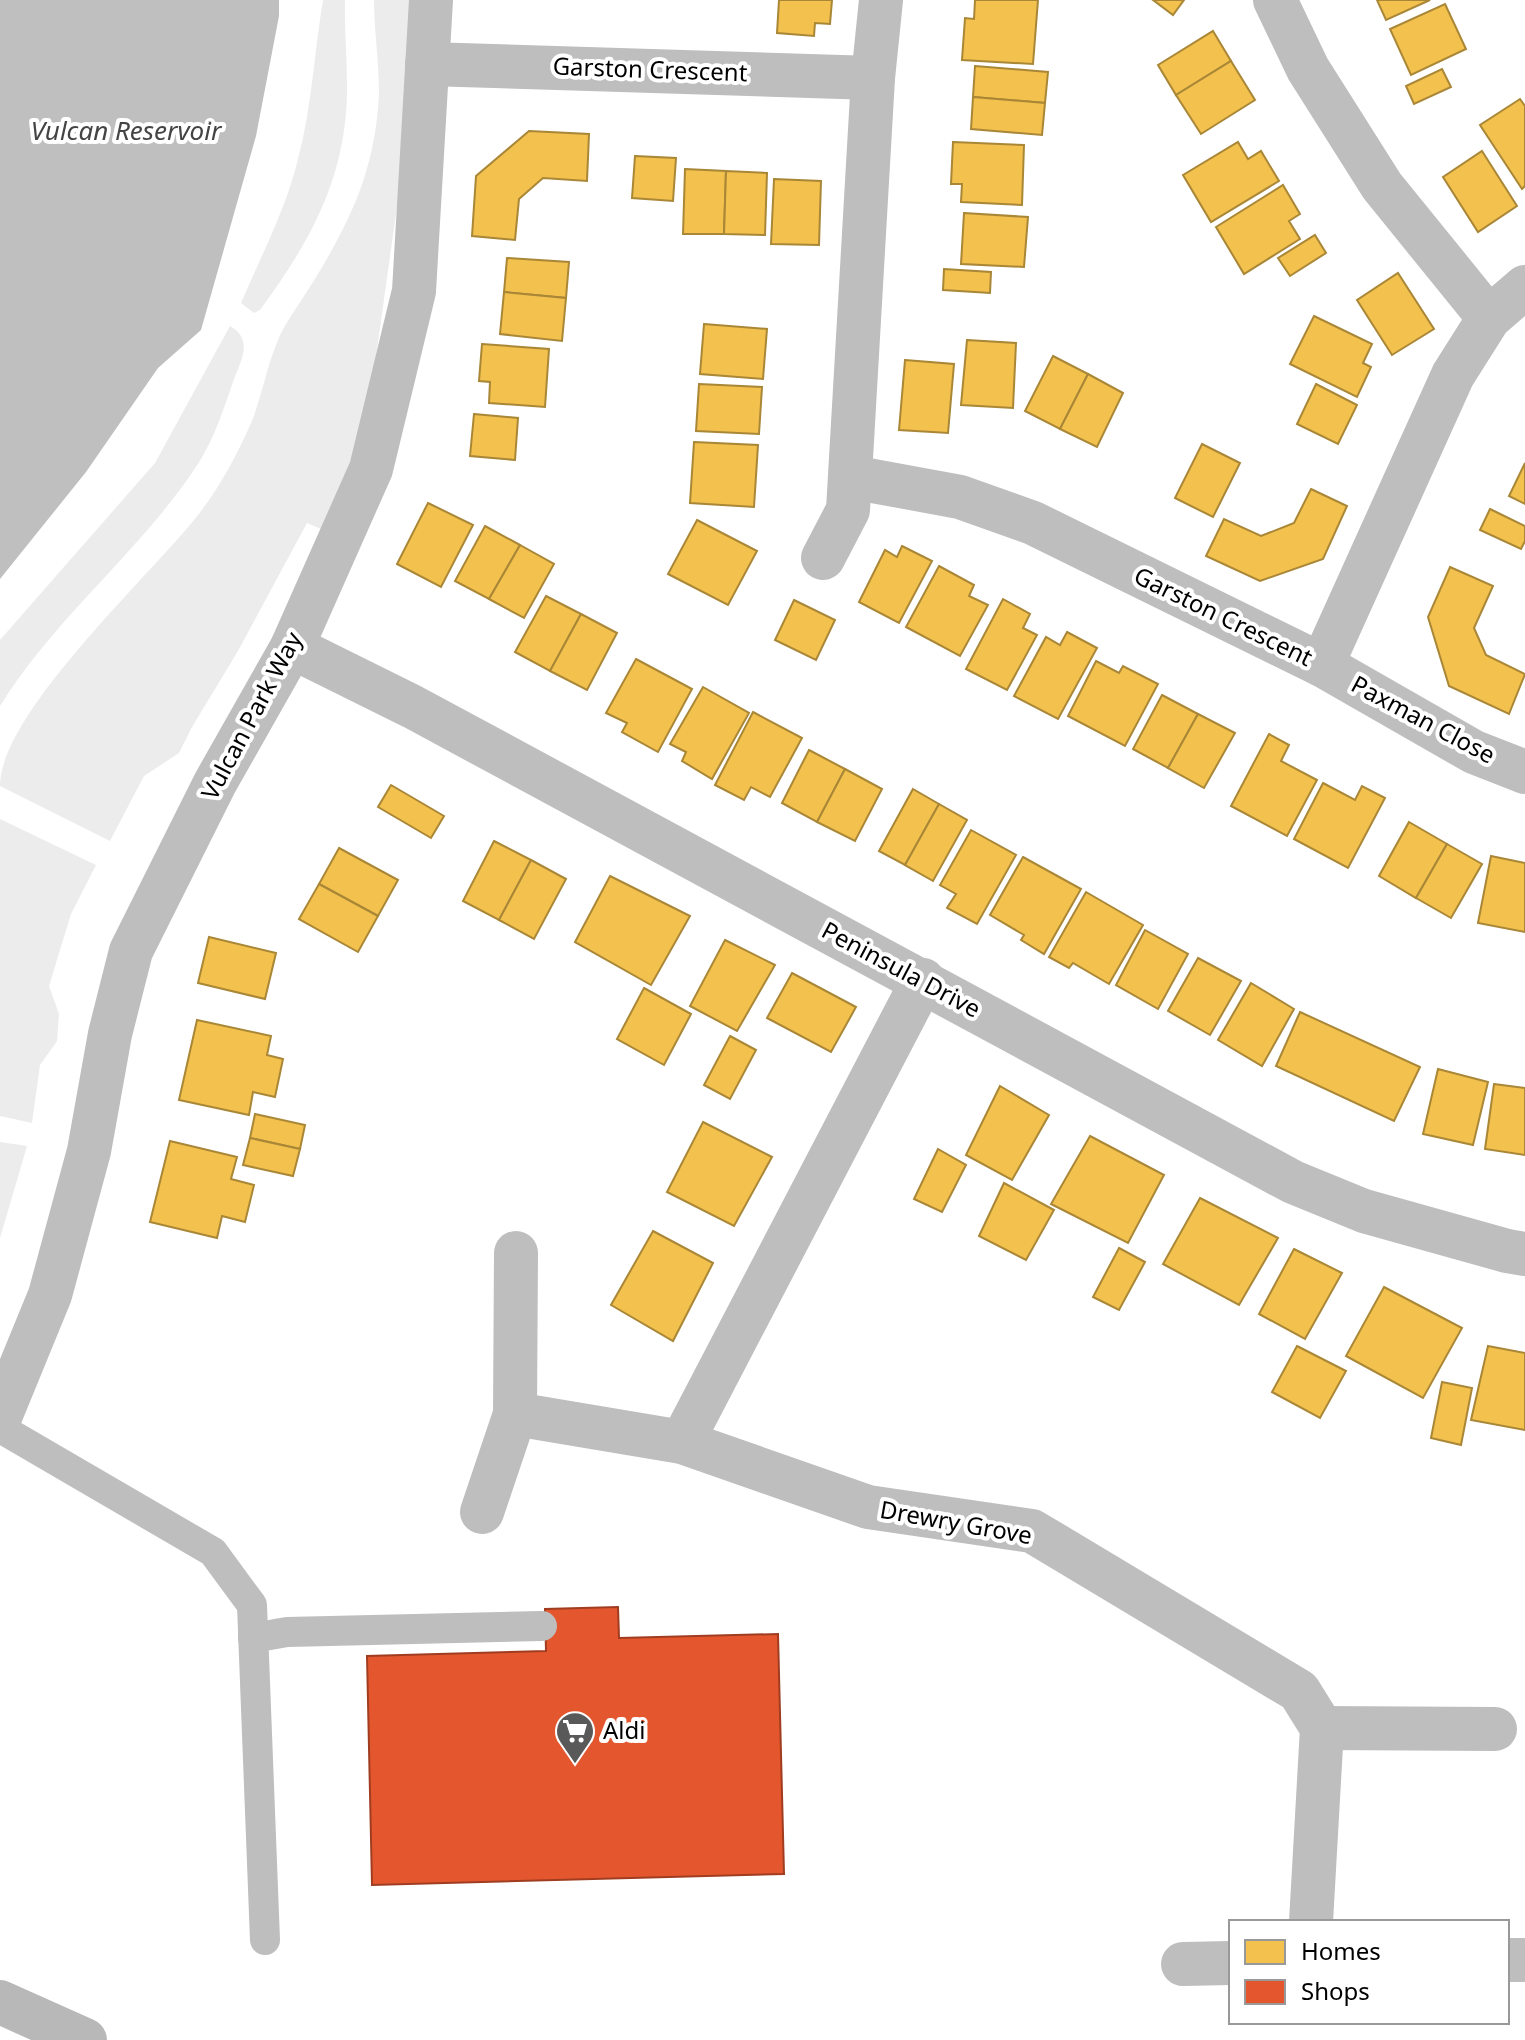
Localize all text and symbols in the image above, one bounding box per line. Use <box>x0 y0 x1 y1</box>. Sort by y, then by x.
street label: Garston Crescent <box>552 49 748 88</box>
water label: Vulcan Reservoir <box>31 112 223 148</box>
street label: Garston Crescent <box>1129 558 1319 673</box>
street label: Vulcan Park Way <box>193 625 309 805</box>
street label: Paxman Close <box>1346 667 1501 770</box>
street label: Peninsula Drive <box>816 913 987 1024</box>
street label: Drewry Grove <box>878 1492 1035 1551</box>
supermarket icon: Aldi <box>554 1710 596 1765</box>
place label: Aldi <box>603 1713 645 1746</box>
legend <box>1229 1920 1509 2024</box>
text: Homes <box>1301 1934 1381 1967</box>
text: Shops <box>1301 1974 1370 2007</box>

